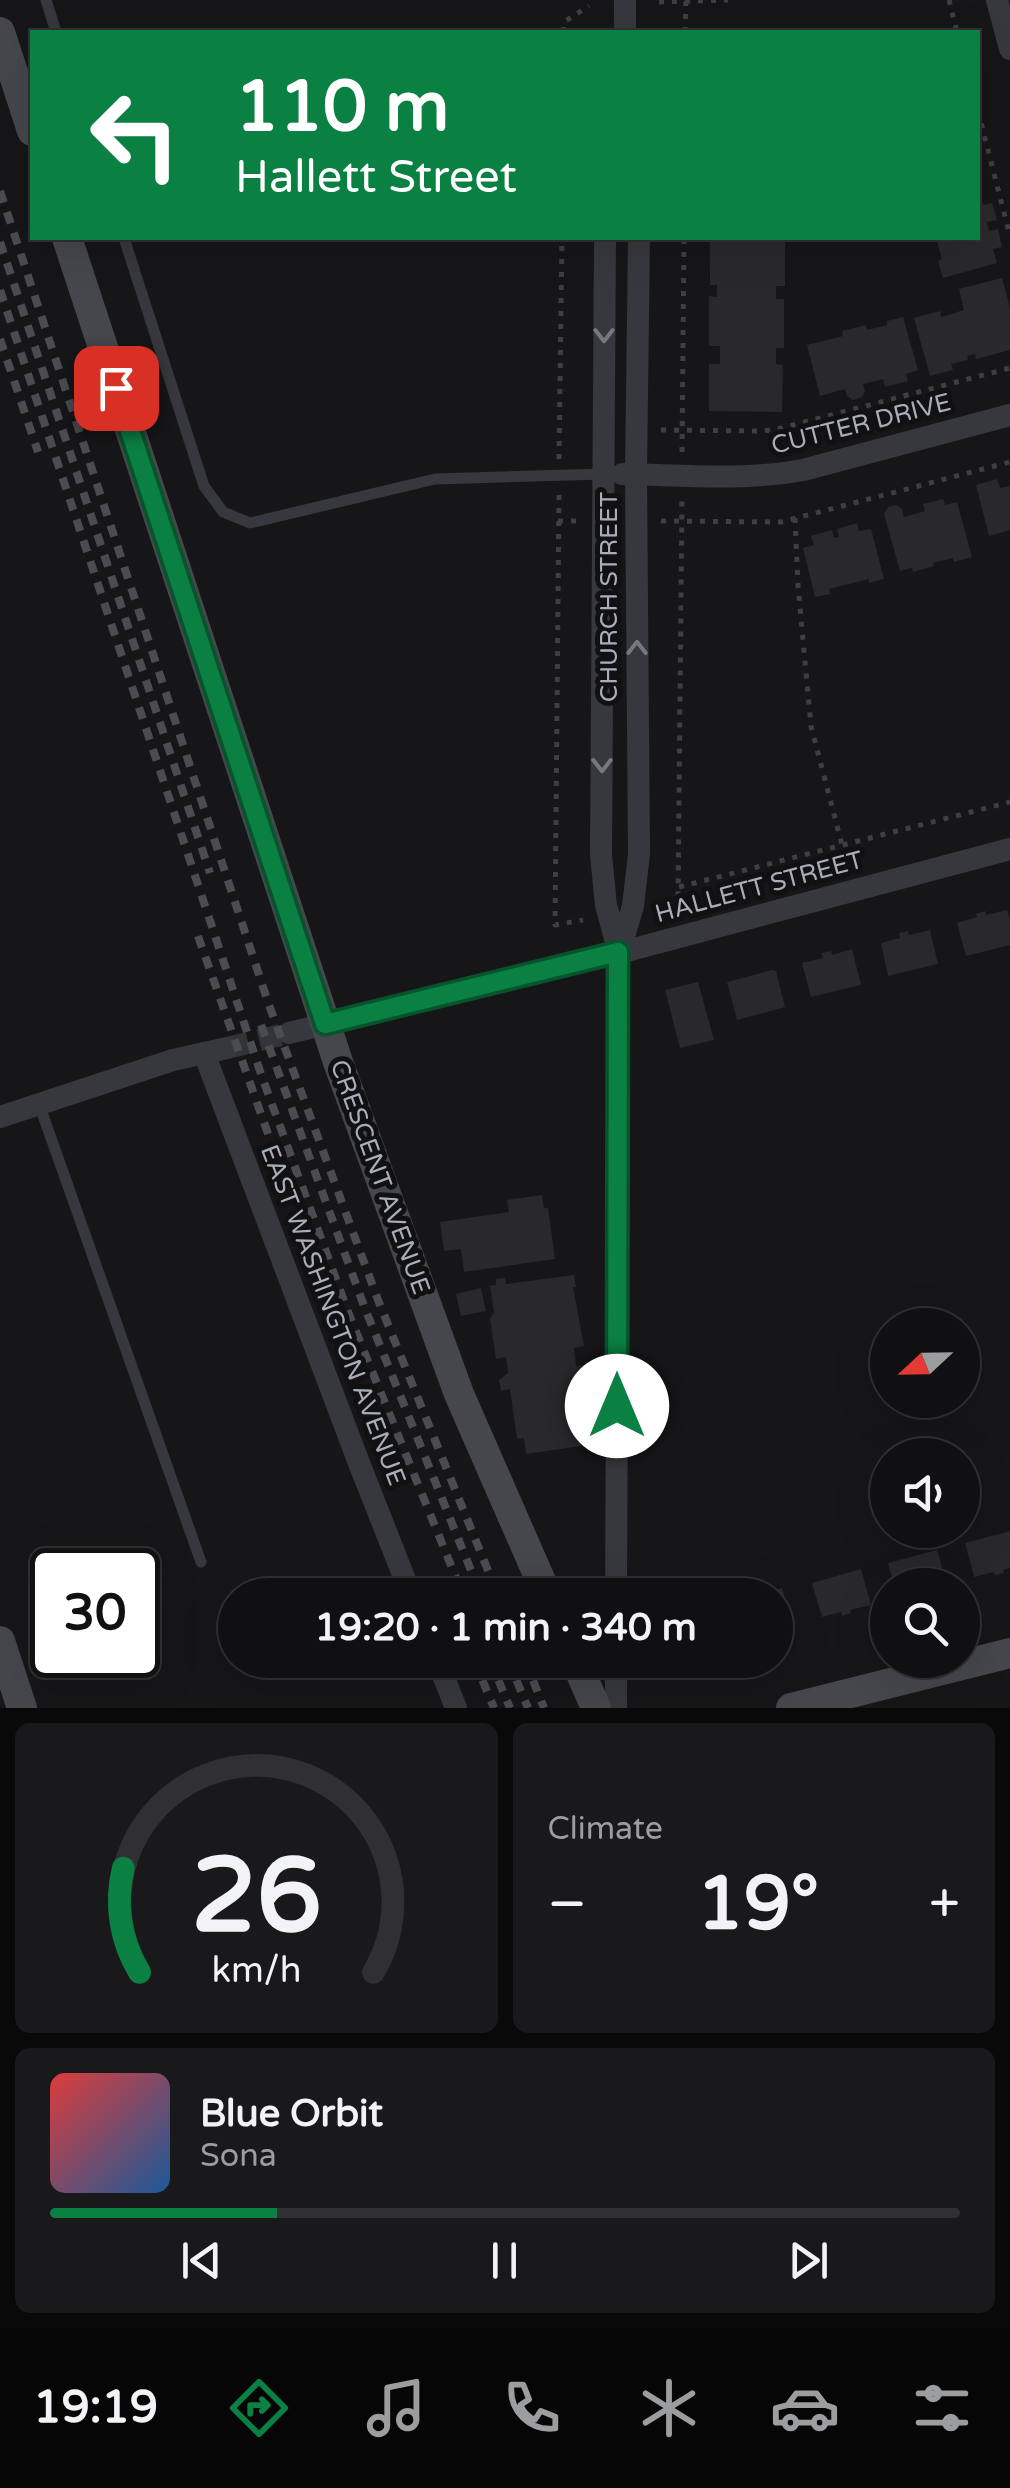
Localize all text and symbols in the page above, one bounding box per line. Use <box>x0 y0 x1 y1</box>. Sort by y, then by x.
text: 110 m <box>235 66 449 150</box>
icon: left <box>70 70 200 200</box>
text: Hallett Street <box>235 151 517 205</box>
one-way arrow <box>593 328 615 343</box>
pin <box>74 346 159 431</box>
icon: arrive <box>89 361 144 416</box>
street label: CUTTER DRIVE <box>768 387 954 461</box>
street label: CHURCH STREET <box>594 492 624 702</box>
one-way arrow <box>626 639 648 654</box>
one-way arrow <box>591 758 613 773</box>
street label: HALLETT STREET <box>652 845 866 929</box>
street label: CRESCENT AVENUE <box>324 1056 436 1298</box>
street label: EAST WASHINGTON AVENUE <box>254 1140 412 1490</box>
north arrow <box>870 1308 980 1418</box>
map controls <box>870 1308 980 1678</box>
position arrow <box>565 1354 669 1458</box>
button: sound <box>870 1438 980 1548</box>
speed limit sign: 30 <box>30 1548 160 1678</box>
button: search <box>870 1568 980 1678</box>
text: 19:20 · 1 min · 340 m <box>314 1605 697 1651</box>
text: Climate <box>548 1810 663 1848</box>
text: 26 <box>191 1835 322 1960</box>
text: 19° <box>697 1859 819 1949</box>
text: − <box>548 1872 587 1938</box>
text: + <box>929 1872 960 1938</box>
text: km/h <box>211 1949 301 1992</box>
text: Blue Orbit <box>200 2091 383 2137</box>
text: Sona <box>200 2137 277 2175</box>
icon: previous <box>174 2233 229 2288</box>
icon: pause <box>477 2233 532 2288</box>
icon: next <box>781 2233 836 2288</box>
icon: directions <box>224 2373 294 2443</box>
icon: music <box>361 2373 431 2443</box>
icon: phone <box>497 2373 567 2443</box>
icon: climate <box>634 2373 704 2443</box>
icon: car <box>770 2373 840 2443</box>
icon: filters <box>907 2373 977 2443</box>
text: 19:19 <box>33 2381 158 2435</box>

